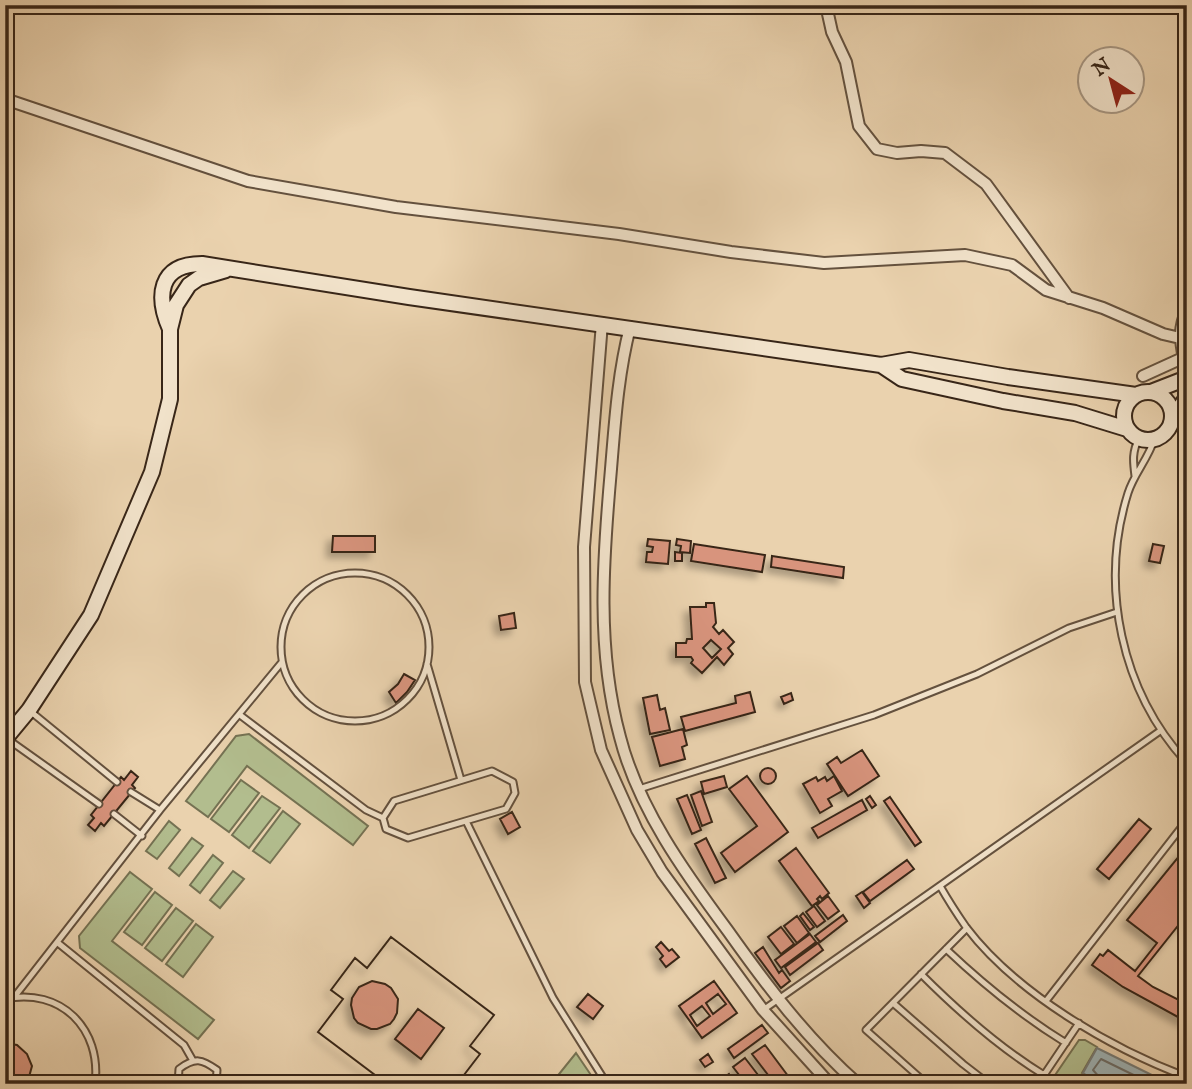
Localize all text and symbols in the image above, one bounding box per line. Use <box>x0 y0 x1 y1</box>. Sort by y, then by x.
north arrow <box>1076 46 1146 116</box>
text: N <box>1088 53 1116 83</box>

